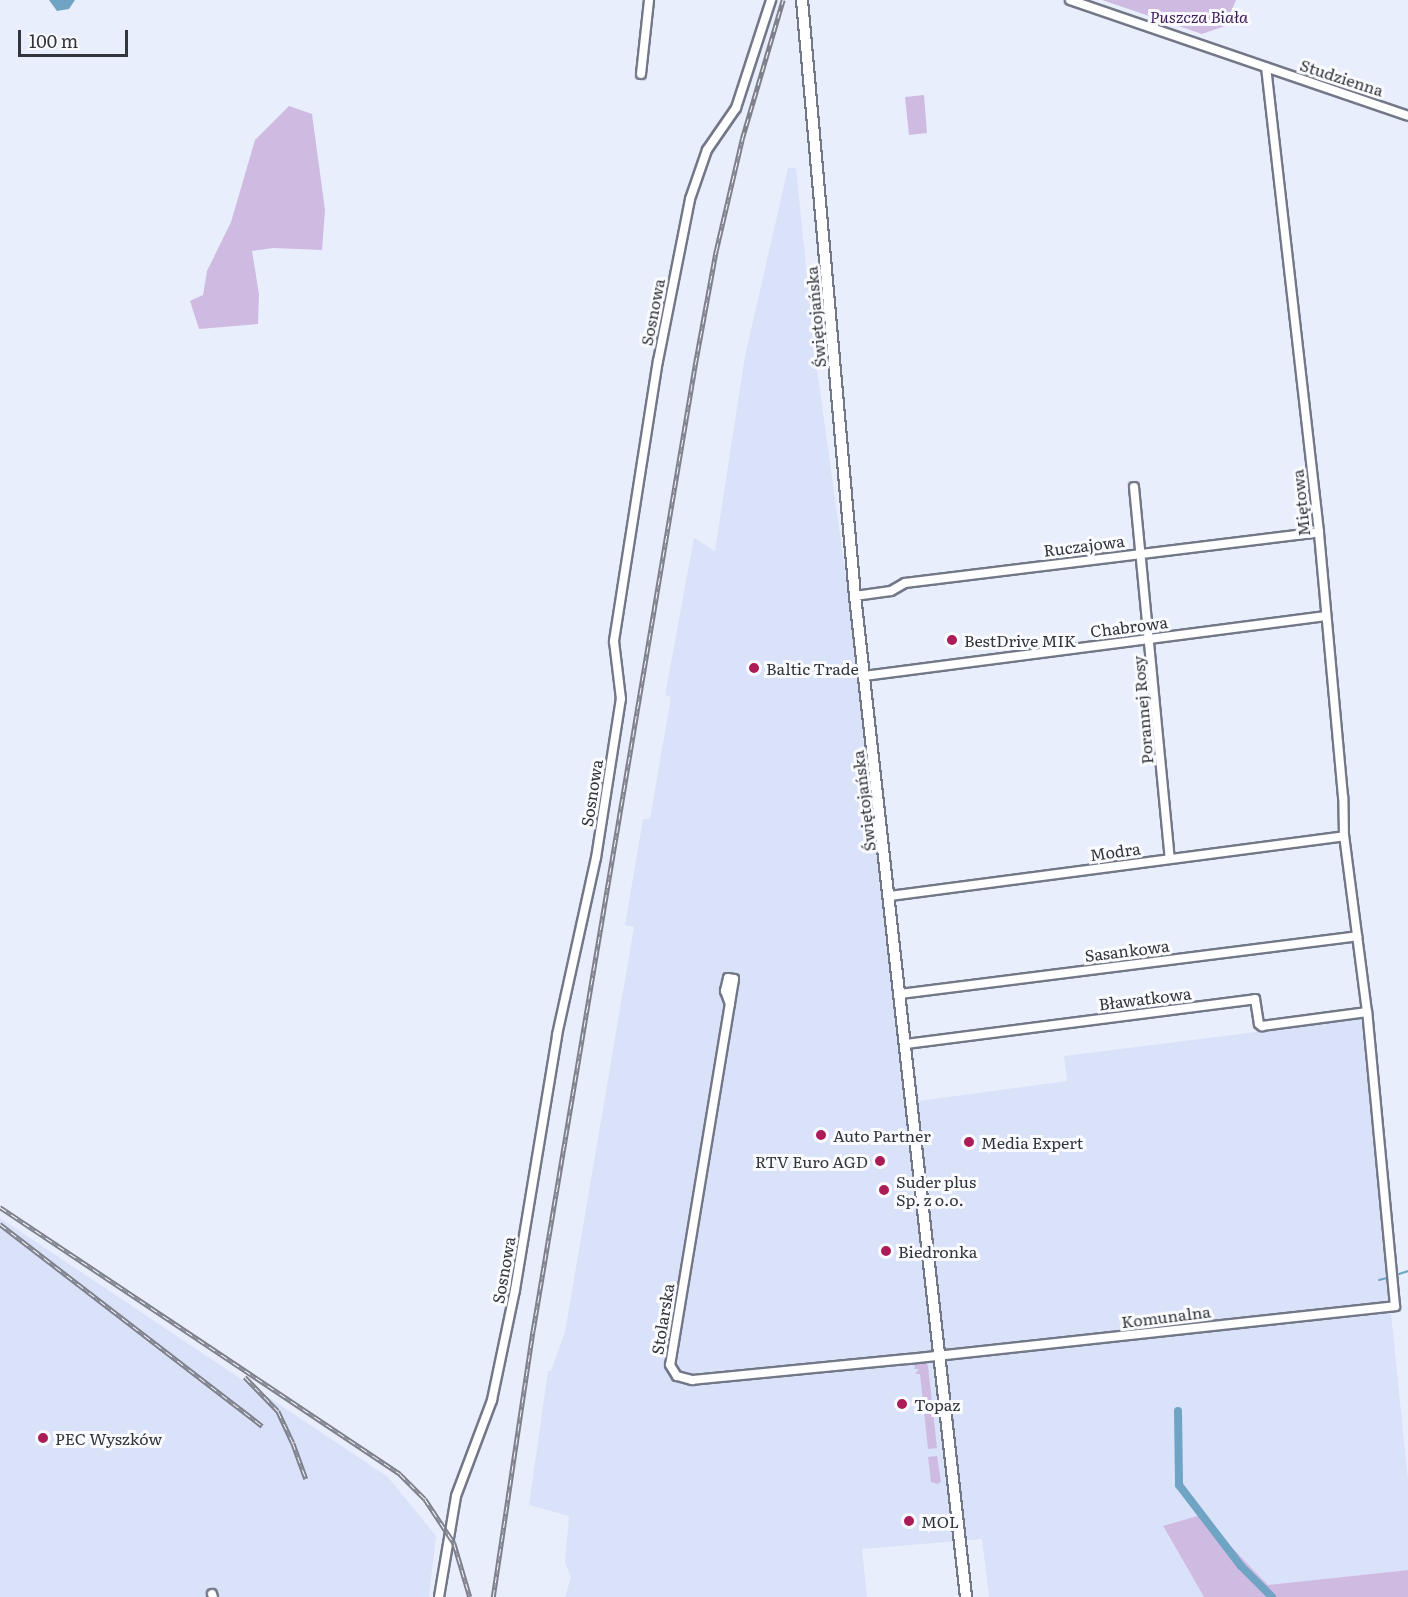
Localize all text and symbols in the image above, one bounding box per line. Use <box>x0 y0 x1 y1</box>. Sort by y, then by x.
park label: Puszcza Biała <box>1150 6 1248 26</box>
scale bar <box>21 18 130 56</box>
text: 100 m <box>29 27 78 54</box>
street label: Studzienna <box>1298 54 1386 100</box>
street label: Świętojańska <box>801 266 829 368</box>
street label: Sosnowa <box>636 277 668 347</box>
street label: Miętowa <box>1287 469 1313 537</box>
street label: Ruczajowa <box>1042 531 1126 559</box>
street label: Chabrowa <box>1089 612 1169 640</box>
place label: BestDrive MIK <box>964 630 1076 650</box>
marker: BestDrive MIK <box>945 633 959 647</box>
street label: Porannej Rosy <box>1128 655 1156 765</box>
place label: Baltic Trade <box>766 658 859 678</box>
marker: Baltic Trade <box>747 661 761 675</box>
street label: Świętojańska <box>847 749 879 853</box>
street label: Sosnowa <box>576 758 606 828</box>
street label: Modra <box>1088 838 1142 864</box>
street label: Sasankowa <box>1084 935 1170 965</box>
street label: Bławatkowa <box>1098 983 1192 1013</box>
place label: Auto Partner <box>833 1125 931 1145</box>
marker: Auto Partner <box>814 1128 828 1142</box>
place label: Media Expert <box>981 1132 1083 1152</box>
marker: Media Expert <box>962 1135 976 1149</box>
place label: RTV Euro AGD <box>755 1151 868 1171</box>
marker: RTV Euro AGD <box>873 1154 887 1168</box>
place label: Suder plus Sp. z o.o. <box>896 1171 976 1209</box>
marker: Suder plus Sp. z o.o. <box>877 1183 891 1197</box>
street label: Sosnowa <box>488 1235 518 1305</box>
place label: Biedronka <box>898 1241 977 1261</box>
marker: Biedronka <box>879 1244 893 1258</box>
street label: Stolarska <box>647 1282 677 1356</box>
street label: Komunalna <box>1120 1301 1212 1331</box>
place label: Topaz <box>914 1394 960 1414</box>
marker: Topaz <box>895 1397 909 1411</box>
place label: PEC Wyszków <box>55 1428 162 1448</box>
marker: PEC Wyszków <box>36 1431 50 1445</box>
place label: MOL <box>921 1511 959 1531</box>
marker: MOL <box>902 1514 916 1528</box>

